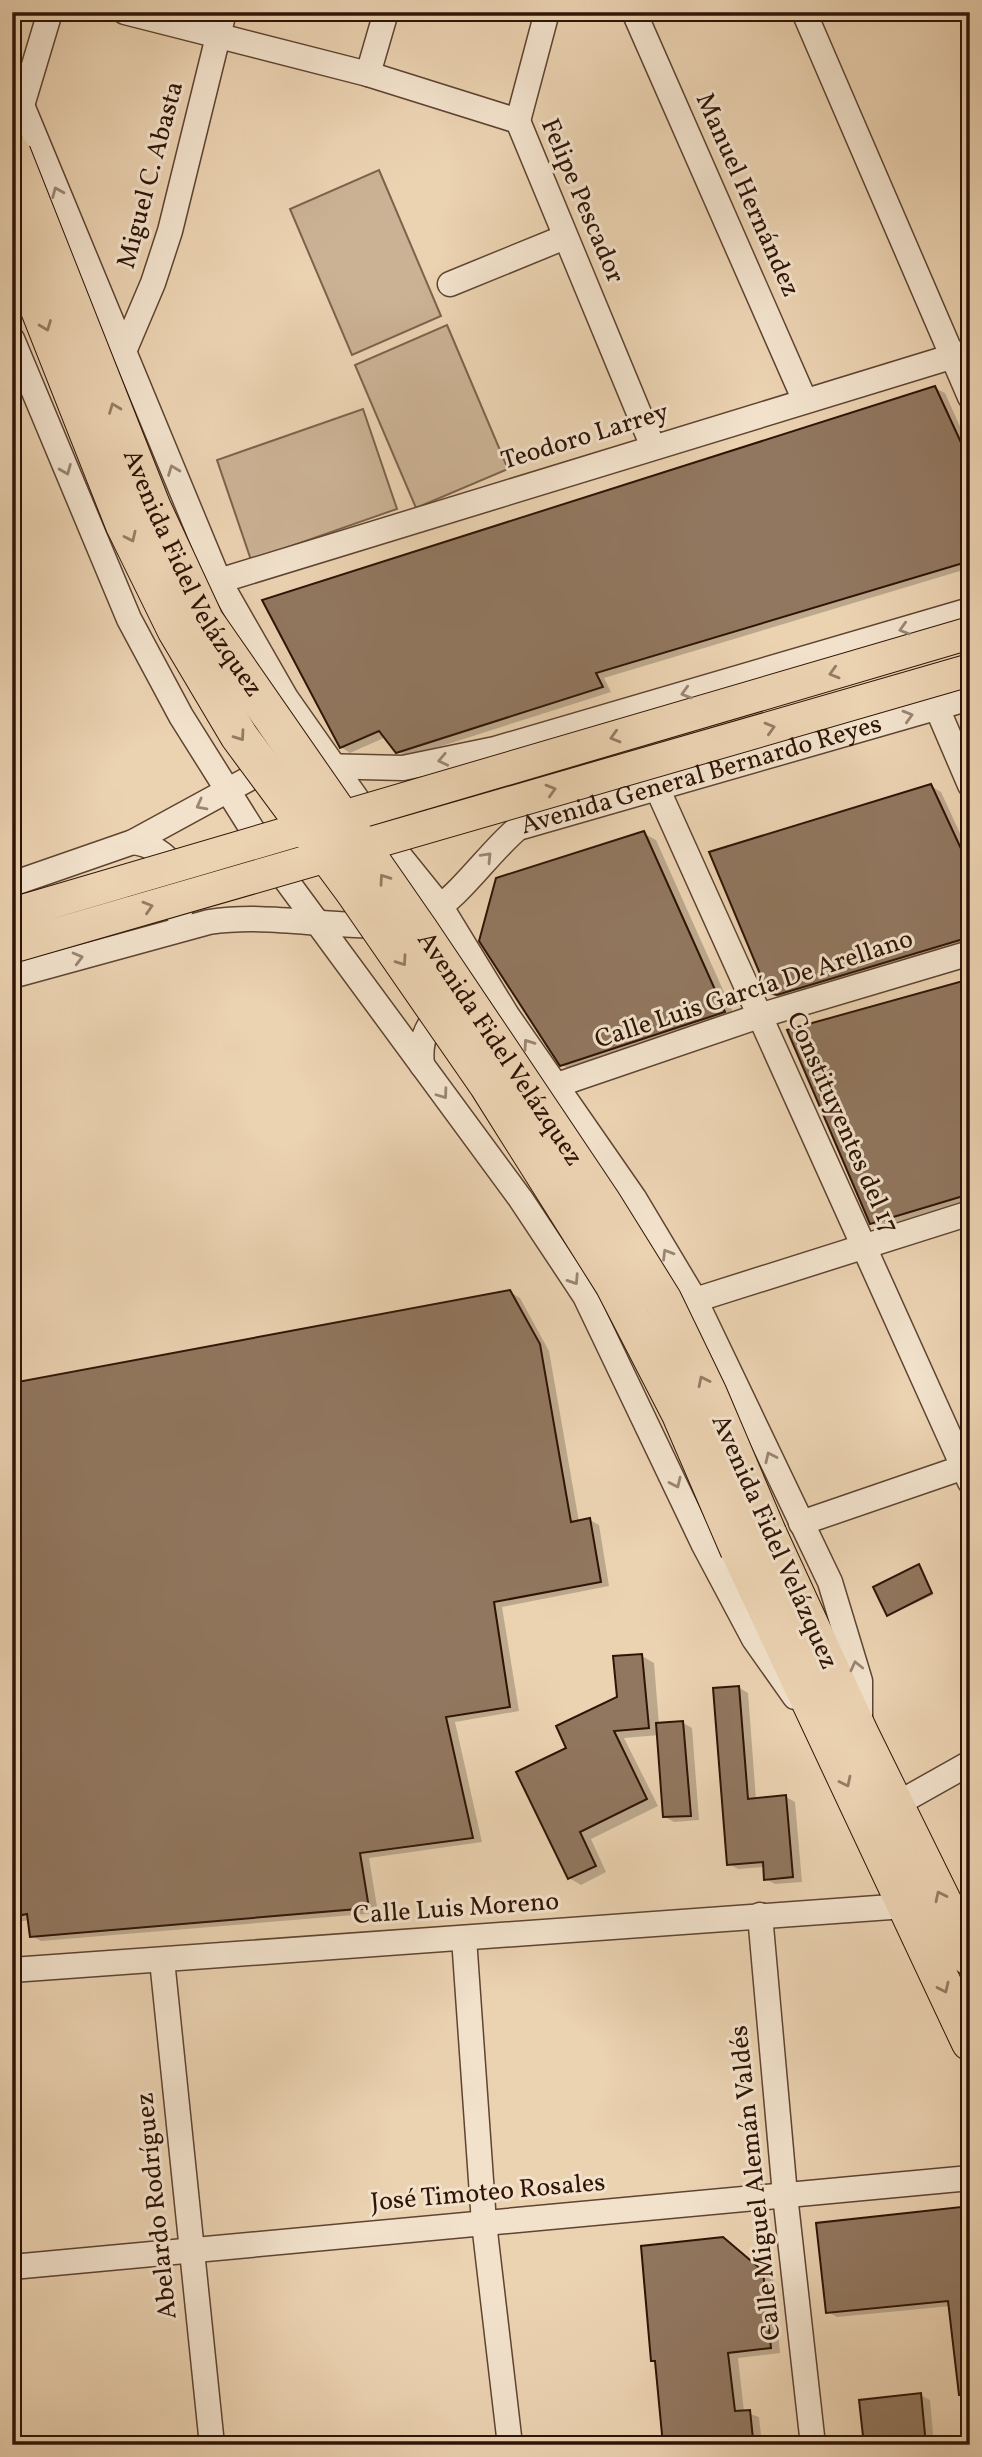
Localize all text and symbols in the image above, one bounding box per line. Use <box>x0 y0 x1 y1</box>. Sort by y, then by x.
street label: Miguel C. Abasta <box>109 77 193 273</box>
street label: Manuel Hernández <box>686 87 808 303</box>
street label: Felipe Pescador <box>531 113 633 289</box>
one-way arrow <box>51 187 65 199</box>
one-way arrow <box>38 320 52 332</box>
street label: Teodoro Larrey <box>497 394 673 480</box>
one-way arrow <box>109 402 123 414</box>
street label: Avenida Fidel Velázquez <box>113 444 271 705</box>
one-way arrow <box>57 464 71 476</box>
one-way arrow <box>167 464 181 476</box>
one-way arrow <box>123 530 137 542</box>
one-way arrow <box>898 621 910 636</box>
one-way arrow <box>828 665 840 680</box>
one-way arrow <box>680 684 692 699</box>
street label: Avenida General Bernardo Reyes <box>517 706 886 844</box>
one-way arrow <box>901 710 913 725</box>
one-way arrow <box>764 721 776 736</box>
one-way arrow <box>610 728 622 743</box>
one-way arrow <box>232 729 245 742</box>
one-way arrow <box>437 751 449 766</box>
one-way arrow <box>545 783 557 798</box>
one-way arrow <box>195 796 208 810</box>
one-way arrow <box>478 852 491 865</box>
one-way arrow <box>380 874 392 887</box>
one-way arrow <box>142 900 154 915</box>
street label: Calle Luis García De Arellano <box>590 921 918 1059</box>
street label: Avenida Fidel Velázquez <box>408 925 591 1173</box>
one-way arrow <box>72 951 84 966</box>
one-way arrow <box>394 953 406 966</box>
street label: Constituyentes del 17 <box>777 1006 907 1240</box>
one-way arrow <box>524 1039 536 1052</box>
one-way arrow <box>435 1086 448 1098</box>
one-way arrow <box>663 1248 676 1261</box>
one-way arrow <box>566 1272 578 1285</box>
one-way arrow <box>697 1376 711 1388</box>
street label: Avenida Fidel Velázquez <box>702 1409 846 1675</box>
one-way arrow <box>764 1451 778 1464</box>
one-way arrow <box>667 1476 681 1488</box>
one-way arrow <box>850 1661 865 1673</box>
one-way arrow <box>838 1775 852 1787</box>
street label: Calle Luis Moreno <box>352 1884 560 1934</box>
one-way arrow <box>935 1891 949 1903</box>
one-way arrow <box>935 1981 949 1993</box>
street label: Calle Miguel Alemán Valdés <box>722 2024 790 2342</box>
street label: Abelardo Rodríguez <box>127 2091 187 2321</box>
street label: José Timoteo Rosales <box>369 2165 607 2221</box>

